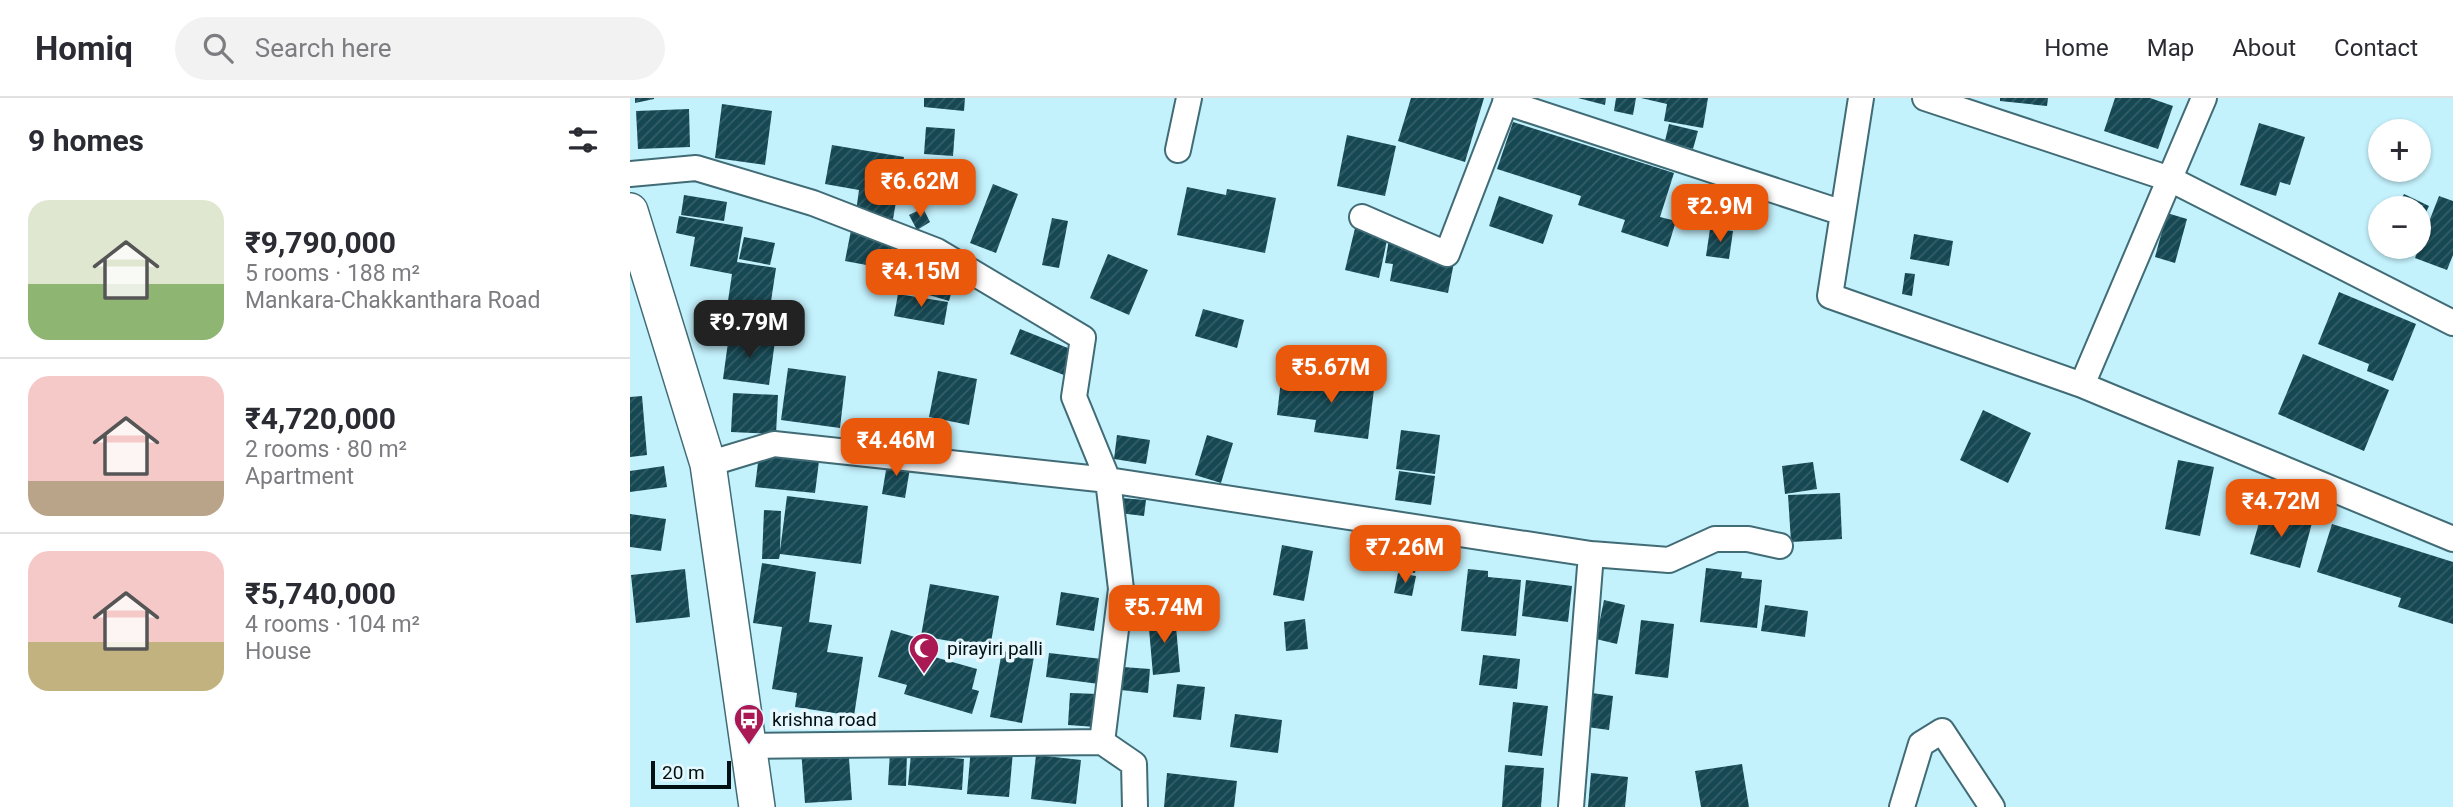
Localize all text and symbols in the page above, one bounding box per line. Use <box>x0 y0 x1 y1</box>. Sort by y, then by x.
search box <box>175 17 665 80</box>
text: Homiq <box>35 29 133 68</box>
icon: search <box>199 29 237 67</box>
text: Search here <box>255 33 392 63</box>
text: Home <box>2044 34 2109 62</box>
text: Map <box>2147 34 2194 62</box>
text: About <box>2232 34 2296 62</box>
text: Contact <box>2334 34 2418 62</box>
map controls <box>2368 119 2431 259</box>
button: + <box>2368 119 2431 182</box>
icon: filters <box>564 121 602 159</box>
text: 9 homes <box>28 123 144 158</box>
pin: ₹6.62M <box>863 159 977 219</box>
text: ₹6.62M <box>881 168 959 195</box>
pin: ₹2.9M <box>1671 184 1769 244</box>
text: ₹2.9M <box>1687 193 1753 220</box>
button: − <box>2368 196 2431 259</box>
text: ₹9,790,000 <box>245 225 396 260</box>
icon: home <box>84 228 168 312</box>
pin: ₹4.15M <box>864 250 978 309</box>
text: ₹4.15M <box>882 258 960 285</box>
text: 5 rooms · 188 m² <box>245 260 420 287</box>
text: Mankara-Chakkanthara Road <box>245 287 540 314</box>
pin: ₹9.79M <box>692 300 806 360</box>
text: ₹9.79M <box>710 309 788 336</box>
pin: ₹5.67M <box>1274 345 1388 405</box>
text: ₹5.67M <box>1292 354 1370 381</box>
text: ₹4,720,000 <box>245 401 396 436</box>
icon: home <box>84 404 168 488</box>
pin: ₹4.46M <box>839 418 953 478</box>
text: ₹4.46M <box>857 427 935 454</box>
text: 2 rooms · 80 m² <box>245 436 407 463</box>
text: Apartment <box>245 463 354 490</box>
pin: ₹4.72M <box>2224 480 2338 539</box>
text: ₹4.72M <box>2242 488 2320 515</box>
pin: ₹7.26M <box>1348 526 1462 585</box>
text: ₹7.26M <box>1366 534 1444 561</box>
text: ₹5,740,000 <box>245 576 396 611</box>
icon: home <box>84 579 168 663</box>
pin: ₹5.74M <box>1107 586 1221 645</box>
text: ₹5.74M <box>1125 594 1203 621</box>
text: 4 rooms · 104 m² <box>245 611 420 638</box>
mosque icon: pirayiri palli <box>907 631 941 675</box>
place label: pirayiri palli <box>947 637 1043 660</box>
text: House <box>245 638 311 665</box>
bus stop icon: krishna road <box>732 702 766 746</box>
place label: krishna road <box>772 708 877 731</box>
scale bar <box>651 758 732 790</box>
text: 20 m <box>662 761 705 784</box>

